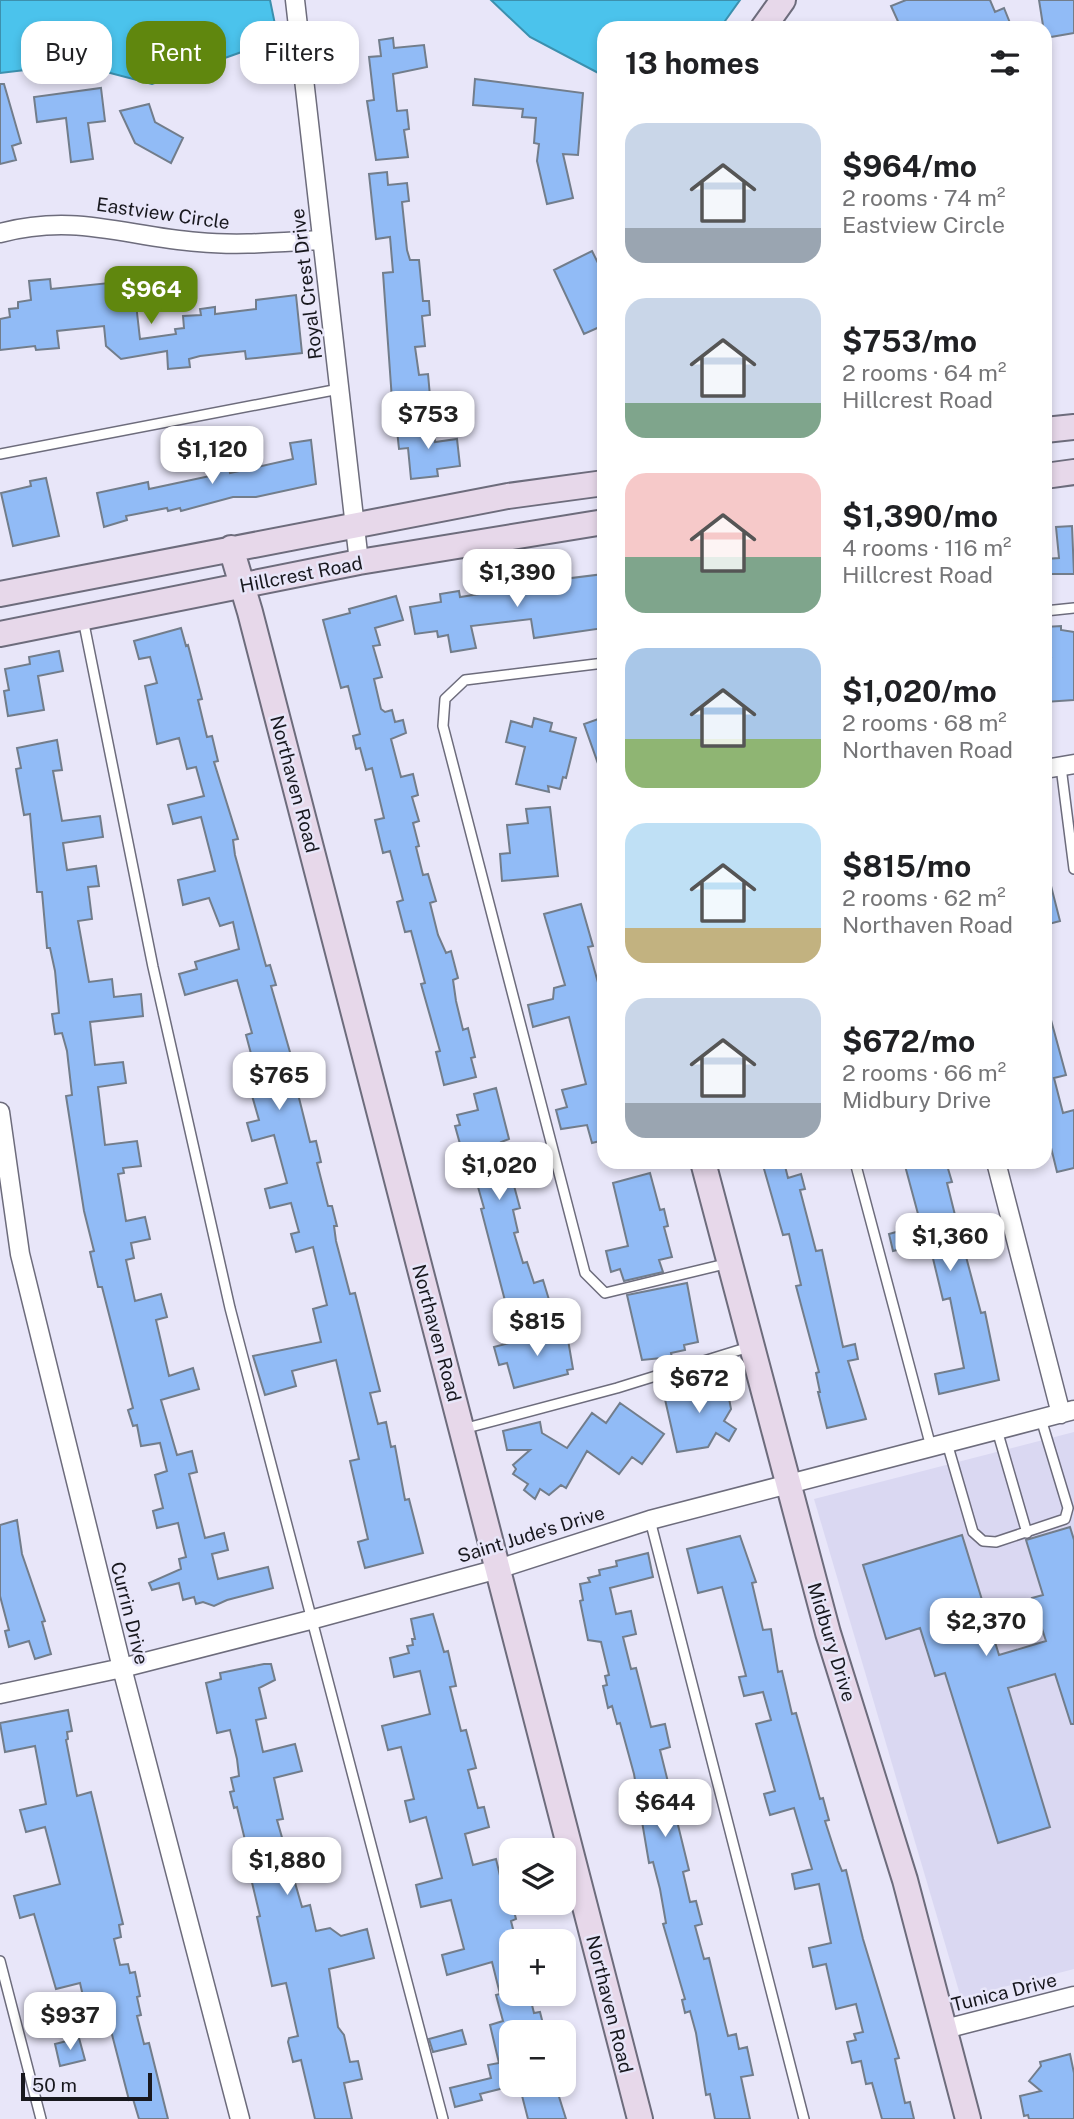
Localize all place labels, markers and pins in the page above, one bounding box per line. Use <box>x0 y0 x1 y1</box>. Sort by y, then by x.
pin: $964 <box>110 266 192 326</box>
pin: $753 <box>387 392 469 451</box>
pin: $1,120 <box>155 426 269 486</box>
pin: $1,390 <box>460 550 574 609</box>
pin: $765 <box>238 1052 320 1112</box>
pin: $1,020 <box>442 1142 556 1202</box>
pin: $1,360 <box>893 1214 1007 1273</box>
pin: $815 <box>496 1298 578 1358</box>
pin: $672 <box>658 1356 740 1415</box>
pin: $2,370 <box>929 1598 1043 1658</box>
pin: $644 <box>624 1780 706 1839</box>
pin: $1,880 <box>230 1838 344 1897</box>
pin: $937 <box>29 1993 111 2052</box>

